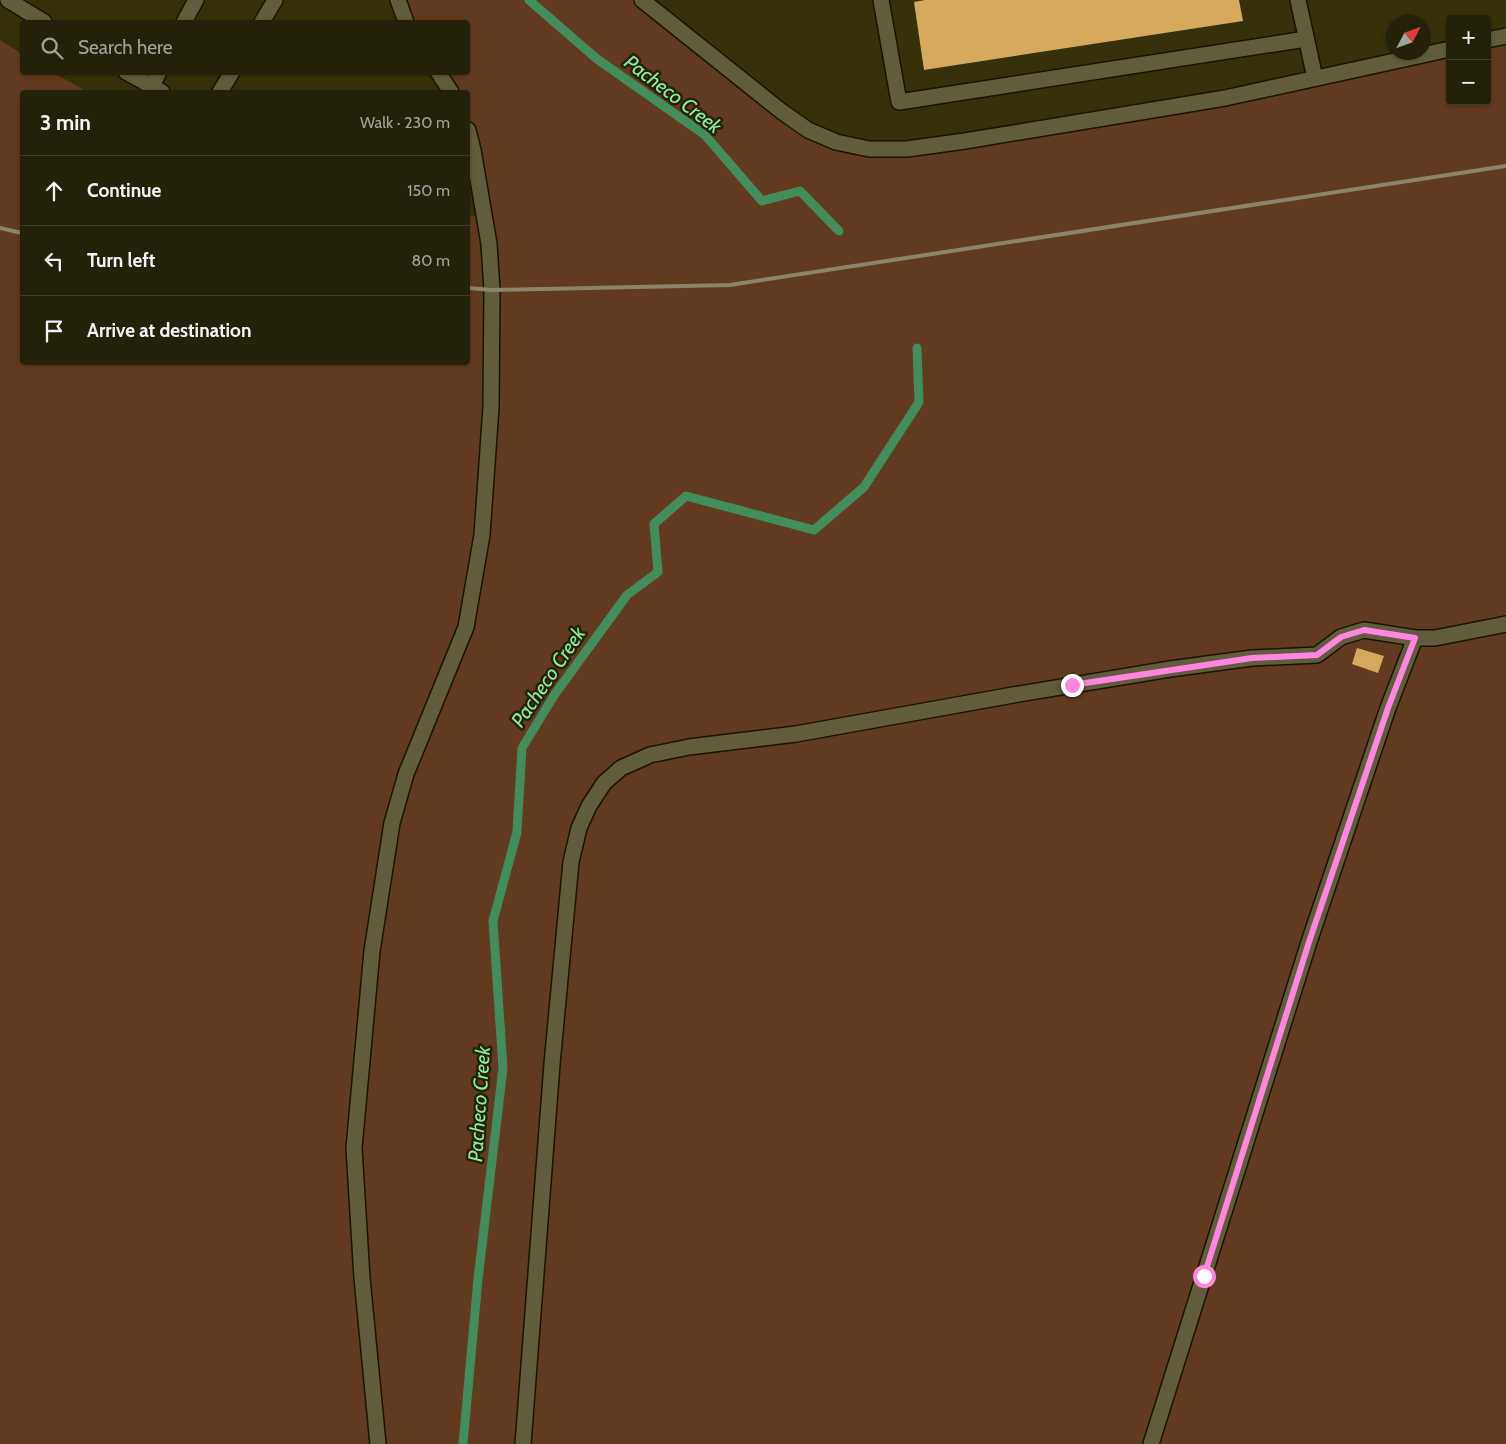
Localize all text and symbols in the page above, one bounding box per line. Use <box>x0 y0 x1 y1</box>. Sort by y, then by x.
north arrow <box>1386 15 1431 60</box>
map controls <box>1446 15 1491 105</box>
button: + <box>1446 15 1491 60</box>
search box <box>20 20 470 75</box>
icon: search <box>38 34 66 62</box>
text: Search here <box>78 36 172 59</box>
water label: Pacheco Creek <box>620 50 728 139</box>
button: − <box>1446 60 1491 105</box>
text: 3 min <box>40 110 91 135</box>
text: Walk · 230 m <box>360 113 450 132</box>
icon: ahead <box>40 177 68 205</box>
text: Continue <box>87 179 161 202</box>
text: 150 m <box>407 181 450 200</box>
icon: left <box>40 247 68 275</box>
text: Turn left <box>87 249 155 272</box>
text: 80 m <box>412 251 450 270</box>
icon: arrive <box>40 317 68 345</box>
text: Arrive at destination <box>87 319 251 342</box>
water label: Pacheco Creek <box>506 621 591 732</box>
route end <box>1061 674 1084 697</box>
water label: Pacheco Creek <box>463 1044 495 1163</box>
route start <box>1193 1265 1216 1288</box>

